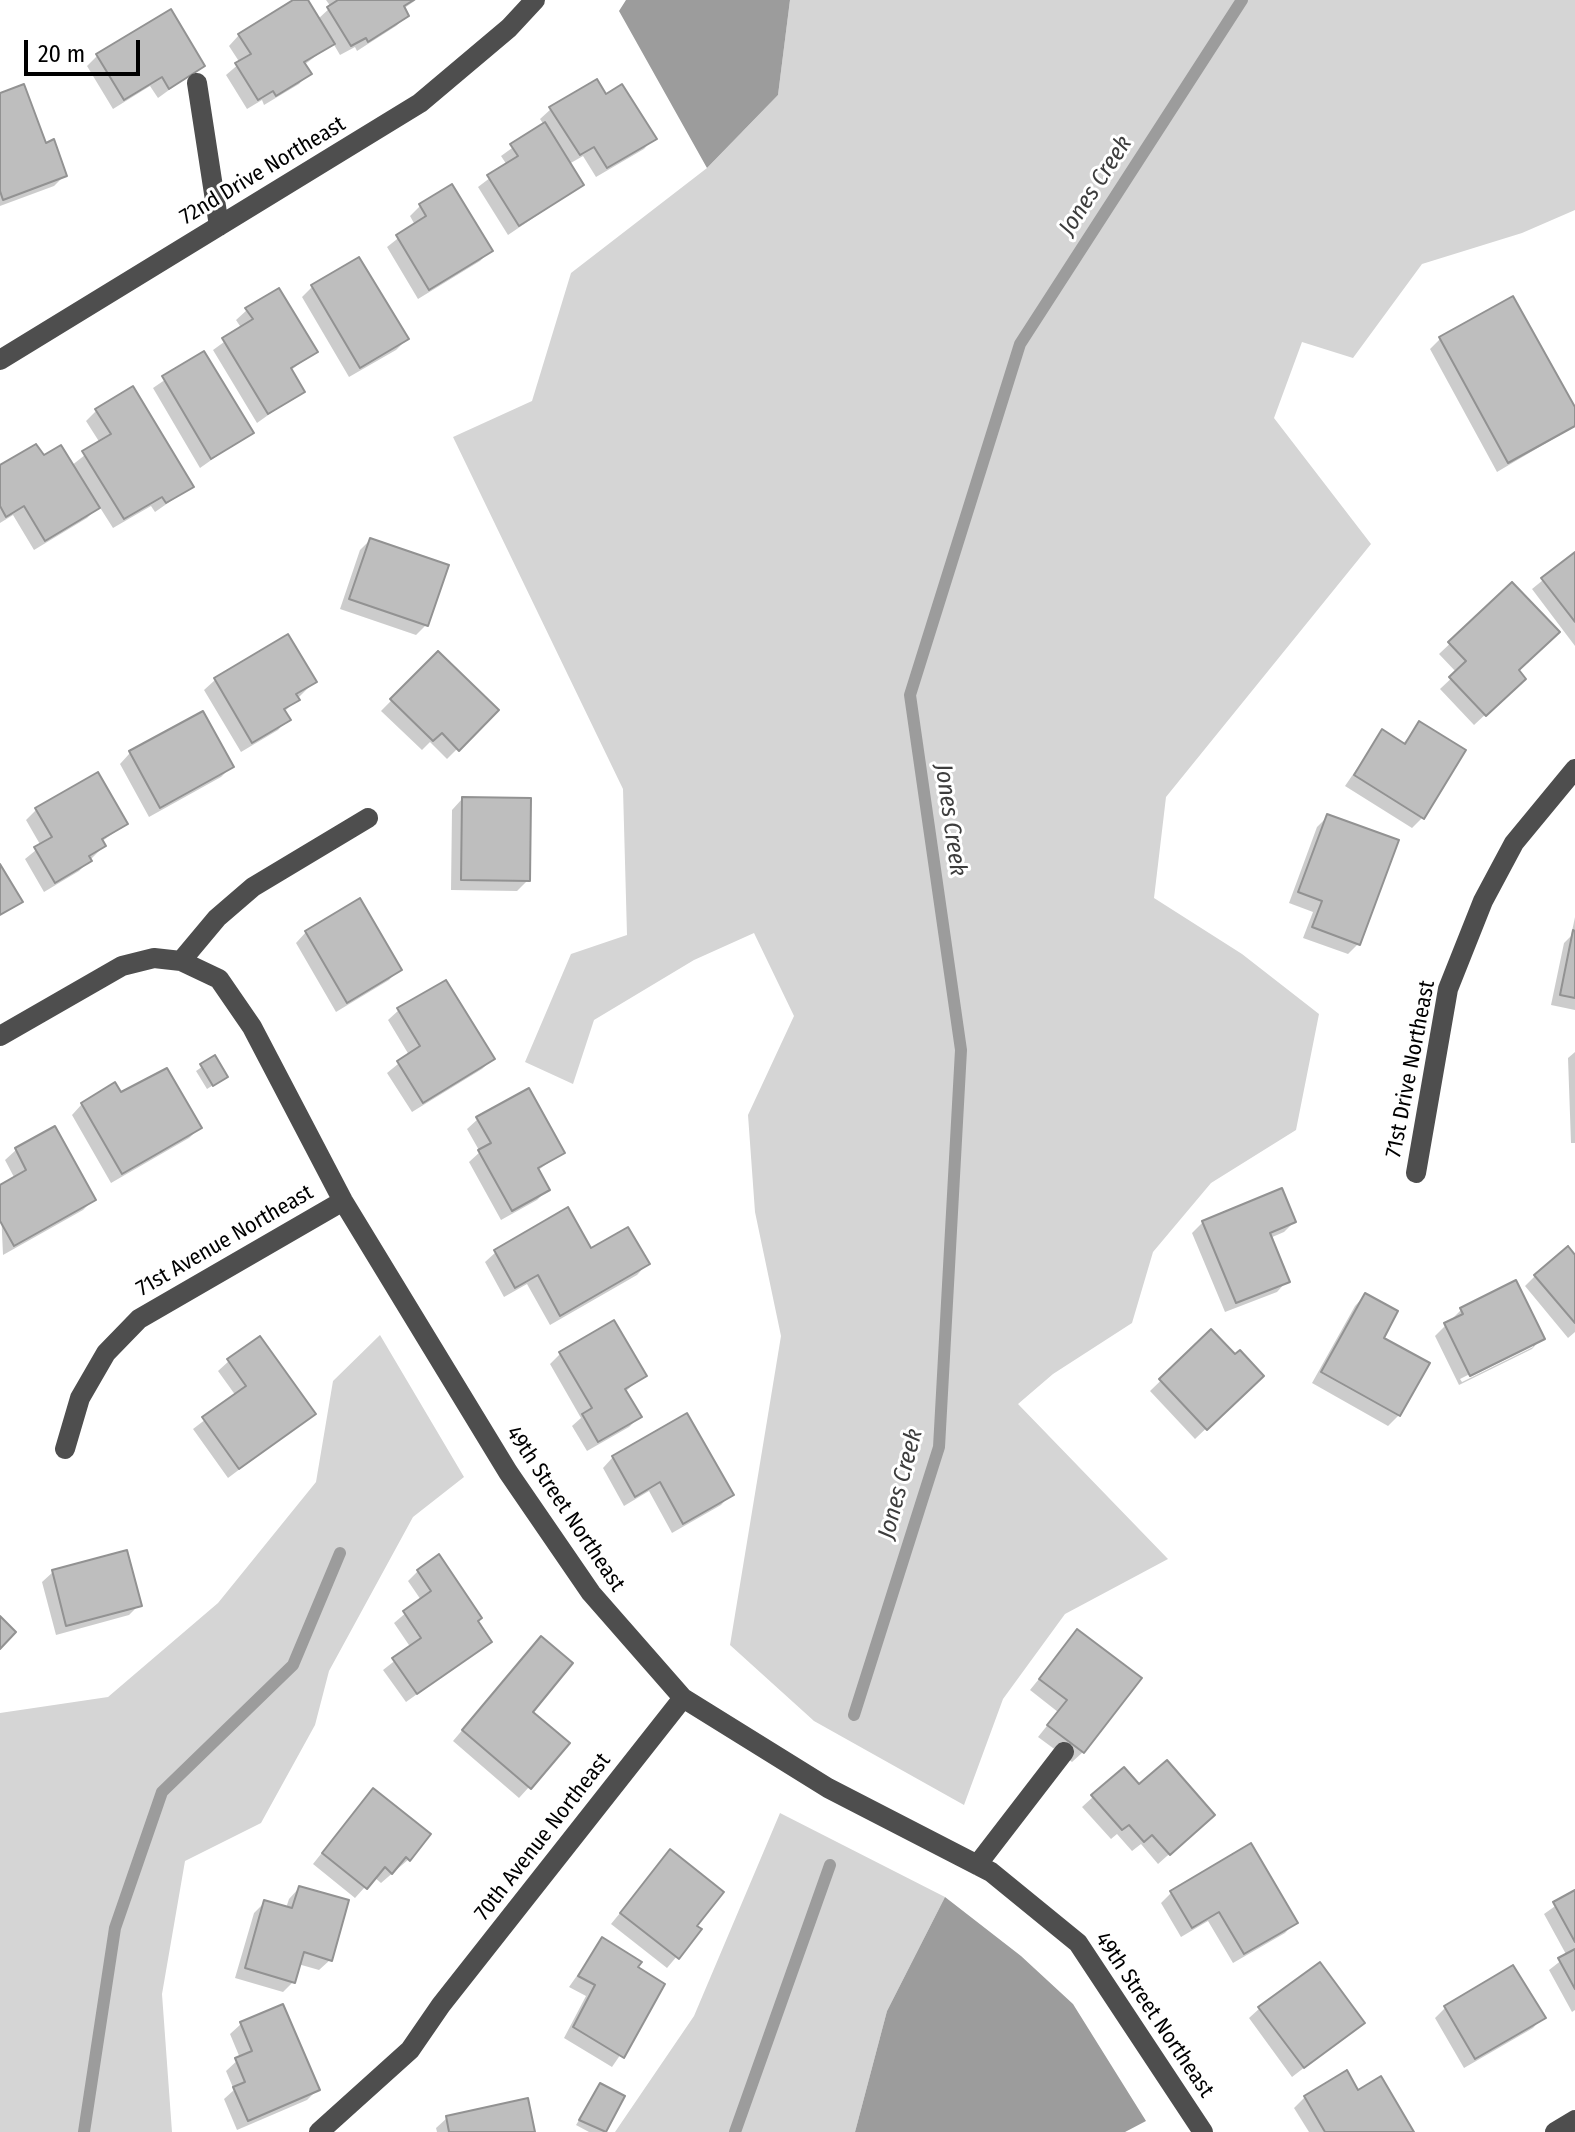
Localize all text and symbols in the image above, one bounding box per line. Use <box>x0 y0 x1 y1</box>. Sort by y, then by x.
scale bar <box>28 24 144 74</box>
text: 20 m <box>38 40 85 68</box>
street label: 72nd Drive Northeast <box>176 111 350 231</box>
water label: Jones Creek <box>1053 131 1139 241</box>
water label: Jones Creek <box>928 762 972 878</box>
street label: 71st Drive Northeast <box>1381 978 1441 1160</box>
street label: 71st Avenue Northeast <box>132 1180 318 1302</box>
street label: 49th Street Northeast <box>500 1421 630 1597</box>
water label: Jones Creek <box>873 1426 929 1542</box>
street label: 70th Avenue Northeast <box>470 1748 616 1926</box>
street label: 49th Street Northeast <box>1089 1927 1219 2103</box>

